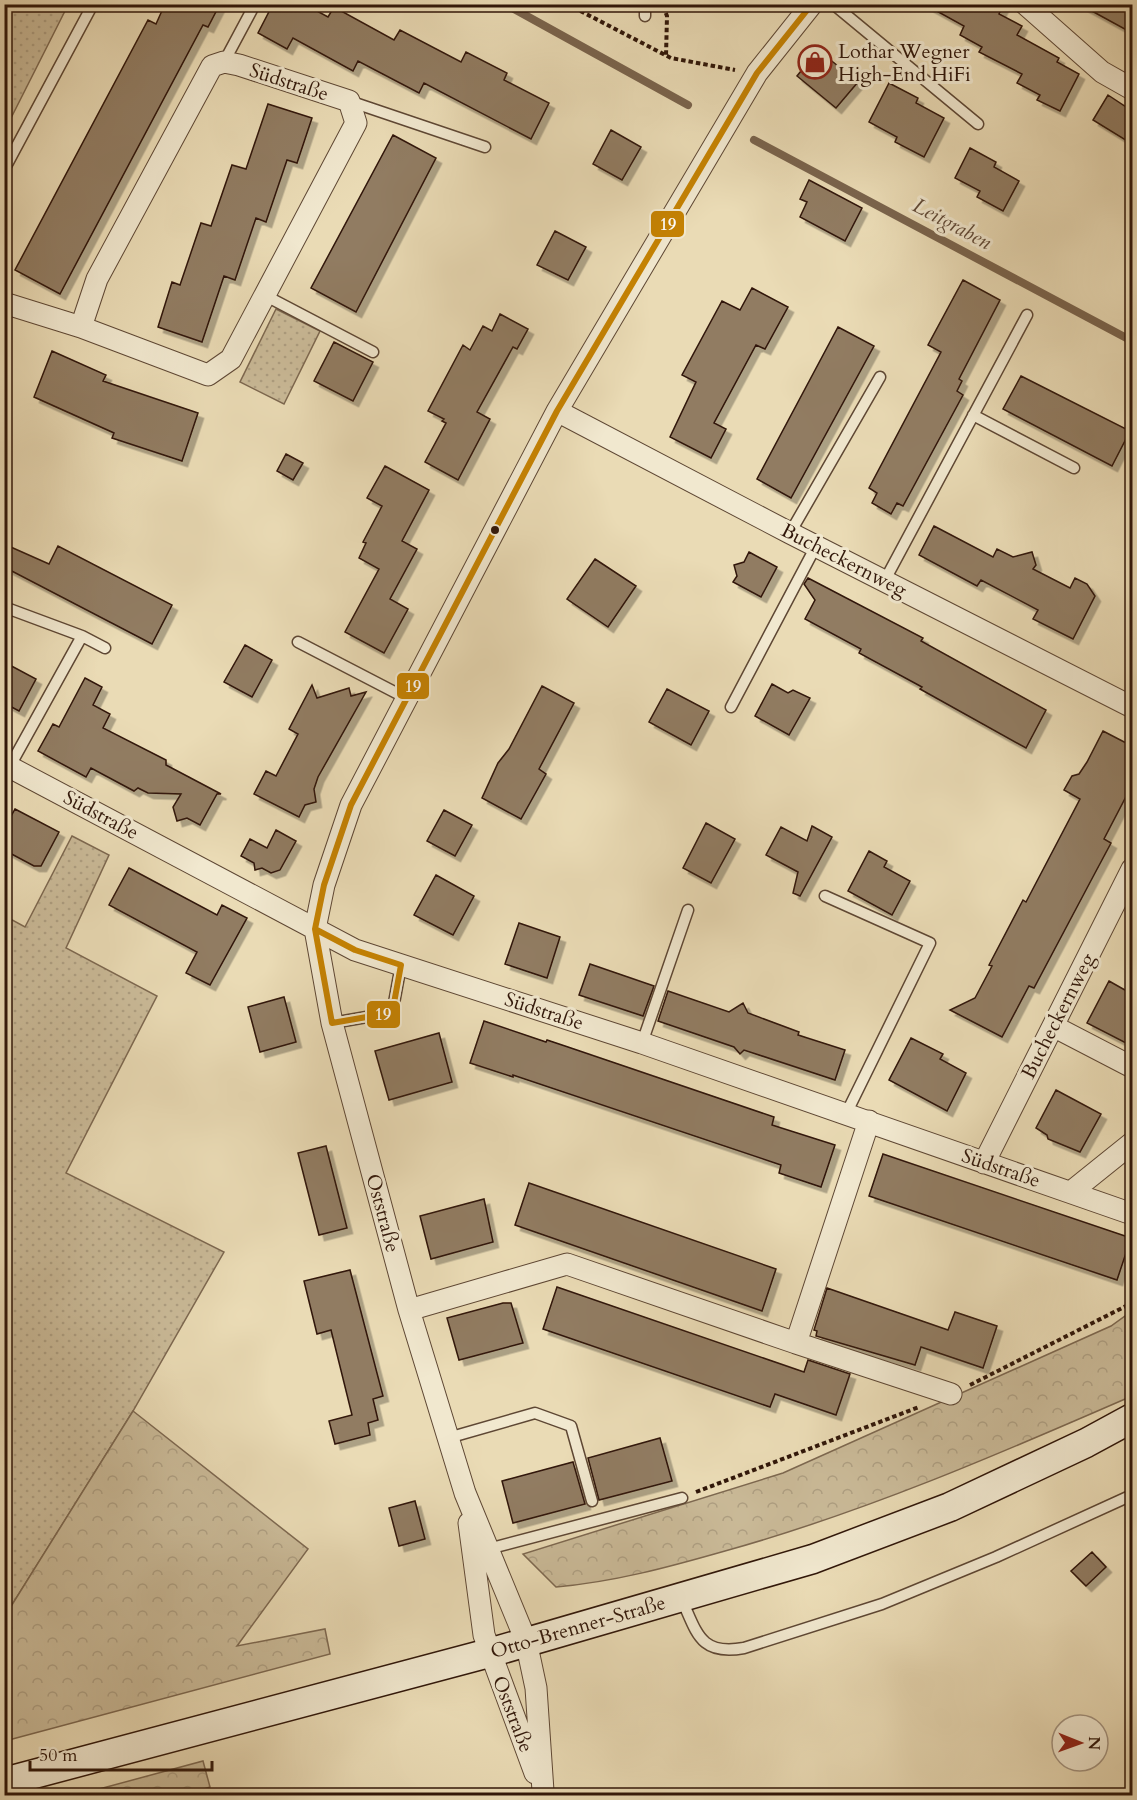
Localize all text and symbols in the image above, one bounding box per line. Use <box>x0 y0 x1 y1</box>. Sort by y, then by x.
place label: Lothar Wegner High-End HiFi <box>838 38 971 88</box>
shop icon: Lothar Wegner High-End HiFi <box>797 44 833 80</box>
street label: Südstraße <box>246 57 332 107</box>
water label: Leitgraben <box>908 191 997 257</box>
line badge: 19 <box>650 210 685 238</box>
text: 19 <box>660 214 676 236</box>
street label: Bucheckernweg <box>777 517 912 604</box>
unlabelled marker <box>489 524 501 536</box>
line badge: 19 <box>396 672 430 700</box>
text: 19 <box>405 676 421 698</box>
street label: Südstraße <box>59 784 143 846</box>
street label: Bucheckernweg <box>1015 948 1102 1083</box>
street label: Südstraße <box>501 986 587 1036</box>
line badge: 19 <box>366 1000 401 1029</box>
text: 19 <box>375 1004 391 1026</box>
street label: Südstraße <box>958 1142 1044 1194</box>
street label: Oststraße <box>360 1171 406 1255</box>
street label: Otto-Brenner-Straße <box>487 1589 669 1665</box>
street label: Oststraße <box>486 1672 540 1756</box>
north arrow <box>1050 1713 1110 1773</box>
scale bar <box>30 1734 212 1772</box>
text: N <box>1083 1736 1105 1750</box>
text: 50 m <box>39 1743 78 1768</box>

